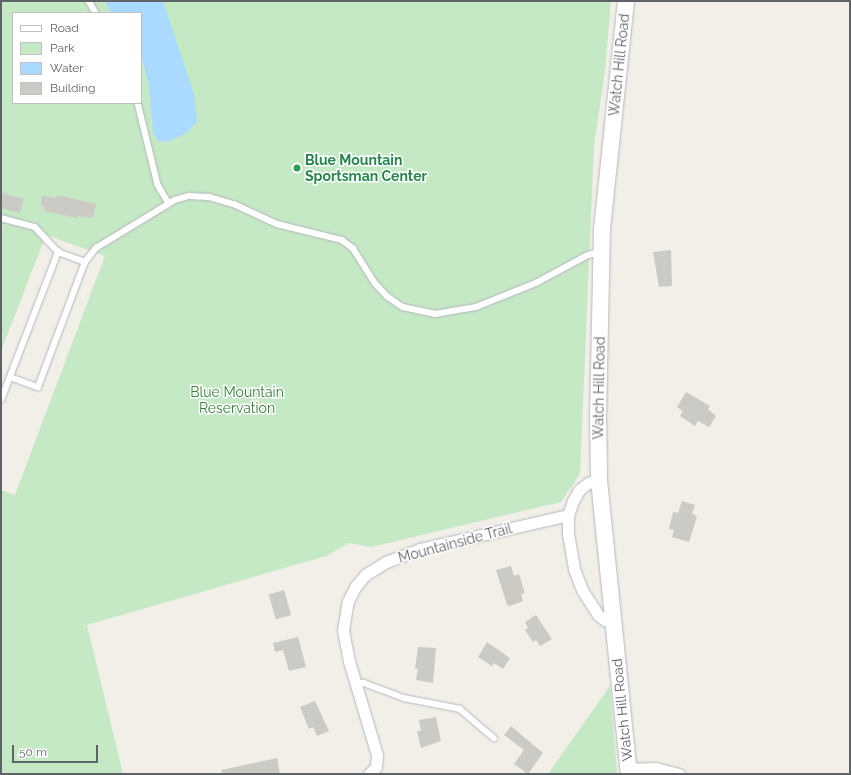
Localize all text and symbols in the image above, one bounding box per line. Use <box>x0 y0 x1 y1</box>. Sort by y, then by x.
legend <box>12 12 142 104</box>
street label: Watch Hill Road <box>605 13 633 117</box>
text: Road <box>50 21 79 35</box>
text: Park <box>50 41 75 55</box>
text: Water <box>50 61 84 75</box>
text: Building <box>50 81 96 95</box>
place label: Blue Mountain Sportsman Center <box>305 152 427 184</box>
marker: Blue Mountain Sportsman Center <box>292 163 302 173</box>
street label: Watch Hill Road <box>590 336 608 440</box>
park label: Blue Mountain Reservation <box>190 384 284 416</box>
street label: Mountainside Trail <box>396 520 514 566</box>
street label: Watch Hill Road <box>608 658 636 762</box>
scale bar <box>14 737 100 763</box>
text: 50 m <box>19 745 47 759</box>

